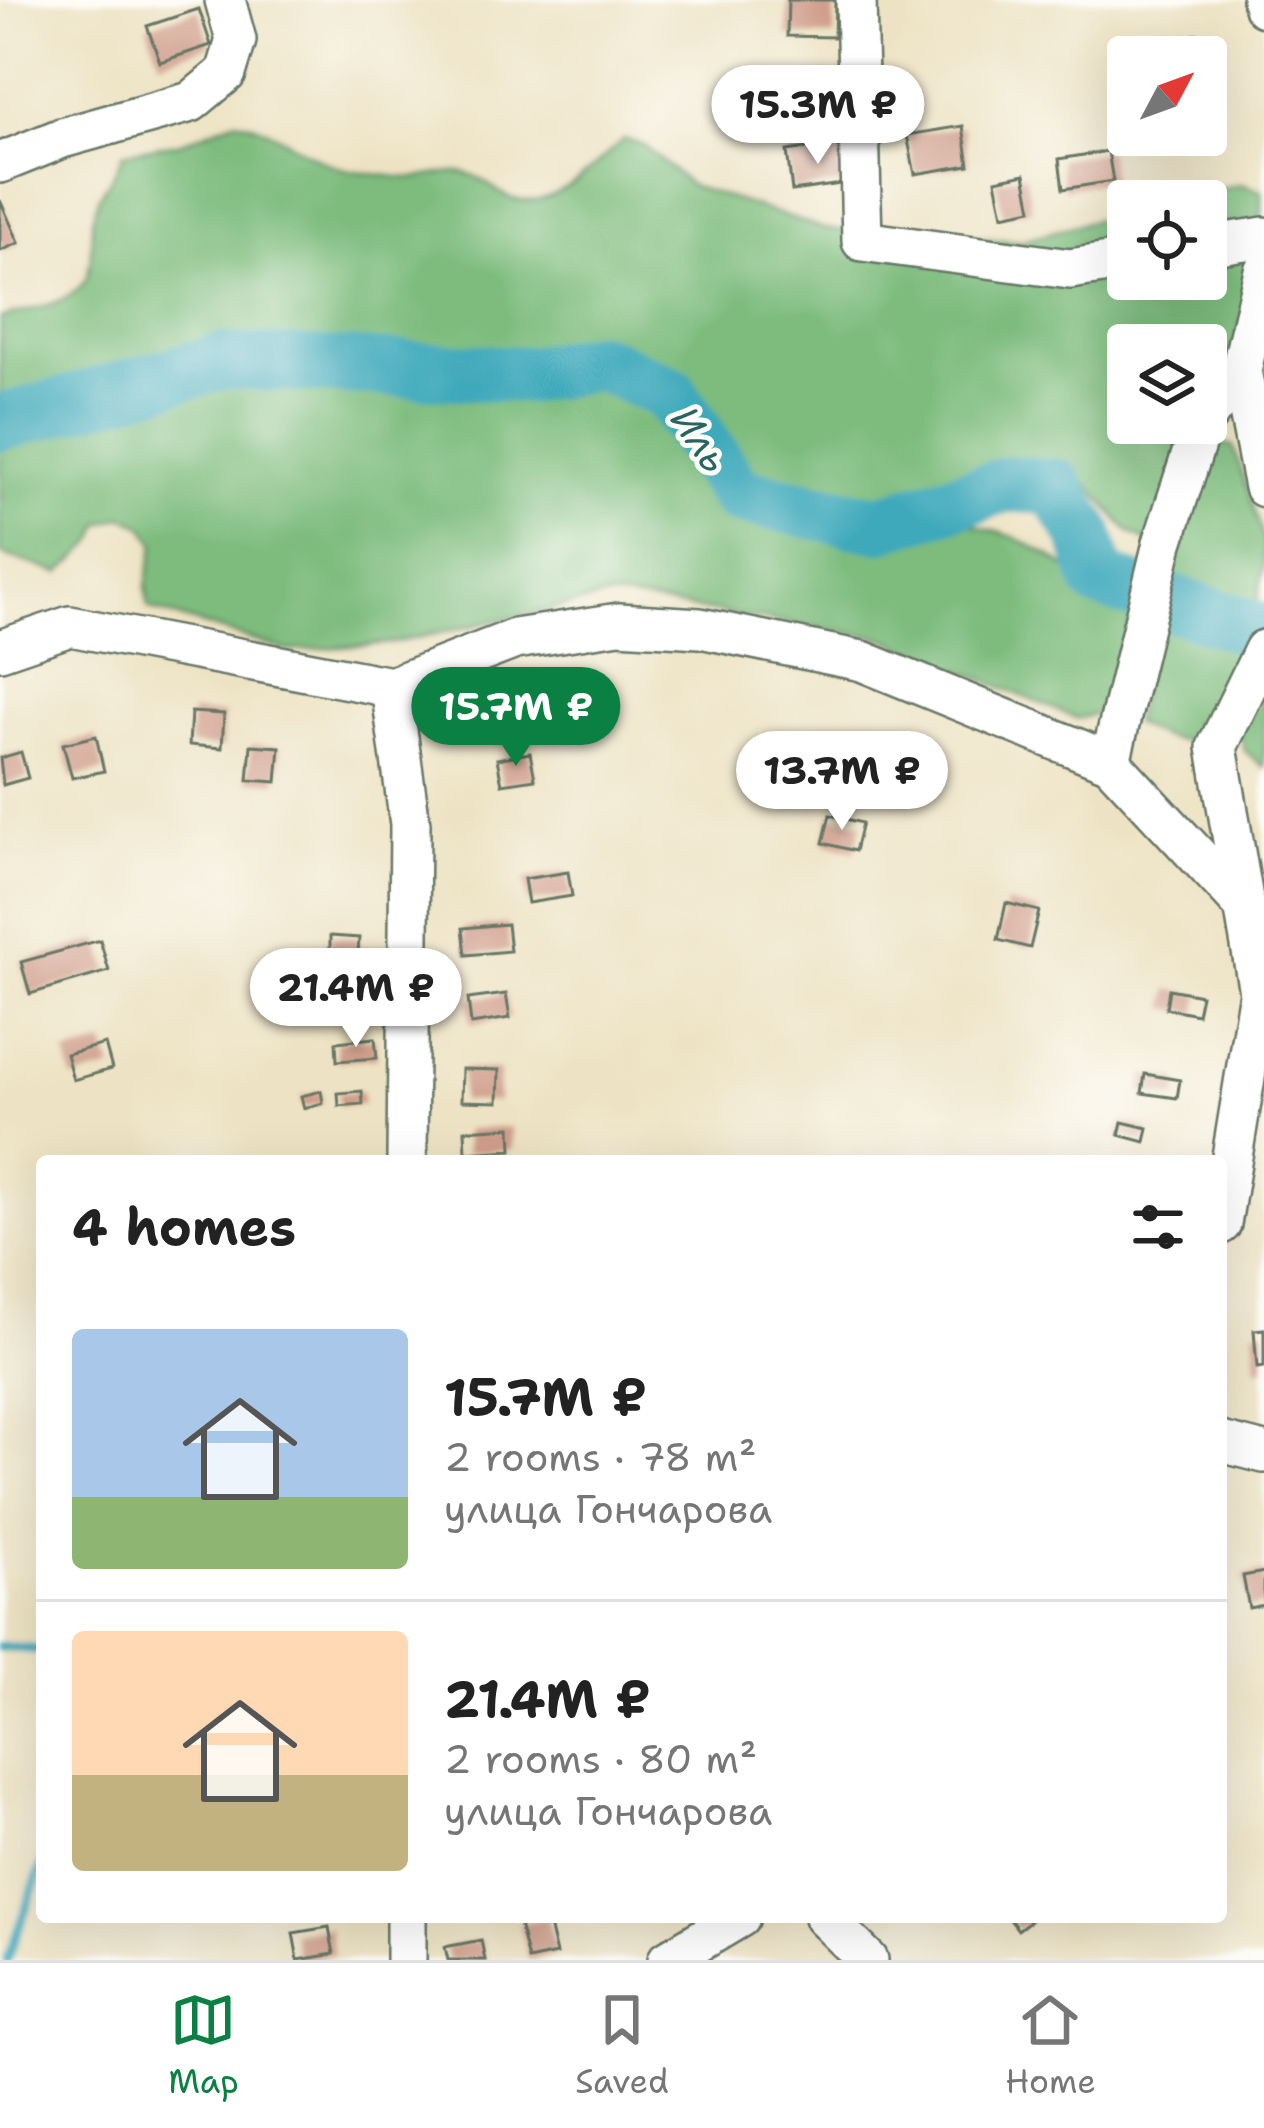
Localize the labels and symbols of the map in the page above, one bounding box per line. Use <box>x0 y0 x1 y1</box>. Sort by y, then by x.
north arrow <box>1107 36 1227 156</box>
pin: 15.3M ₽ <box>707 65 929 167</box>
water label: Иль <box>659 396 741 482</box>
pin: 15.7M ₽ <box>405 667 627 769</box>
pin: 13.7M ₽ <box>731 731 953 833</box>
pin: 21.4M ₽ <box>245 948 467 1050</box>

